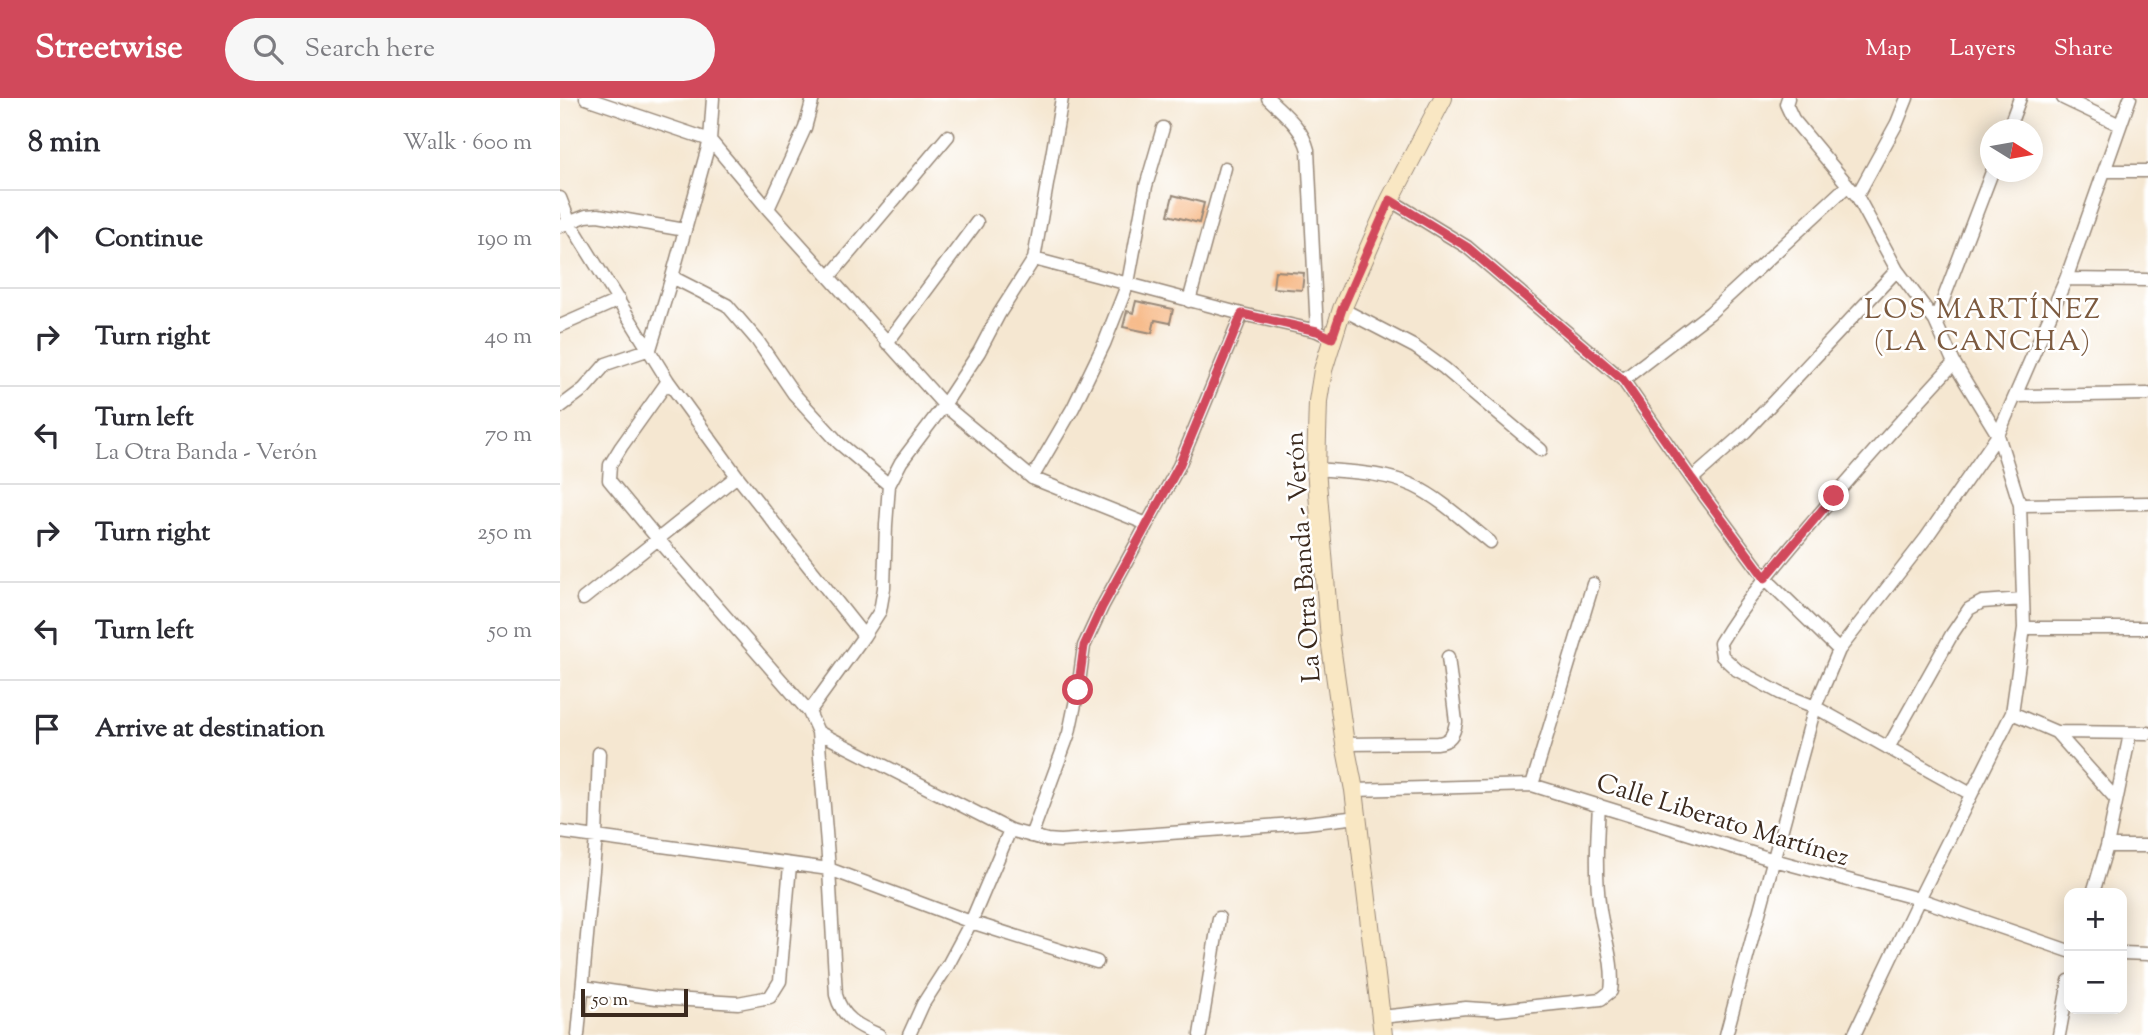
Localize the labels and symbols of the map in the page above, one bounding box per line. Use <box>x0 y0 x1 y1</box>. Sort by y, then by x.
north arrow <box>1980 119 2043 182</box>
district label: LOS MARTÍNEZ (LA CANCHA) <box>1864 291 2102 363</box>
street label: La Otra Banda - Verón <box>1277 430 1332 684</box>
route end <box>1818 480 1849 511</box>
route start <box>1062 674 1093 705</box>
street label: Calle Liberato Martínez <box>1591 765 1853 877</box>
scale bar <box>581 986 688 1018</box>

